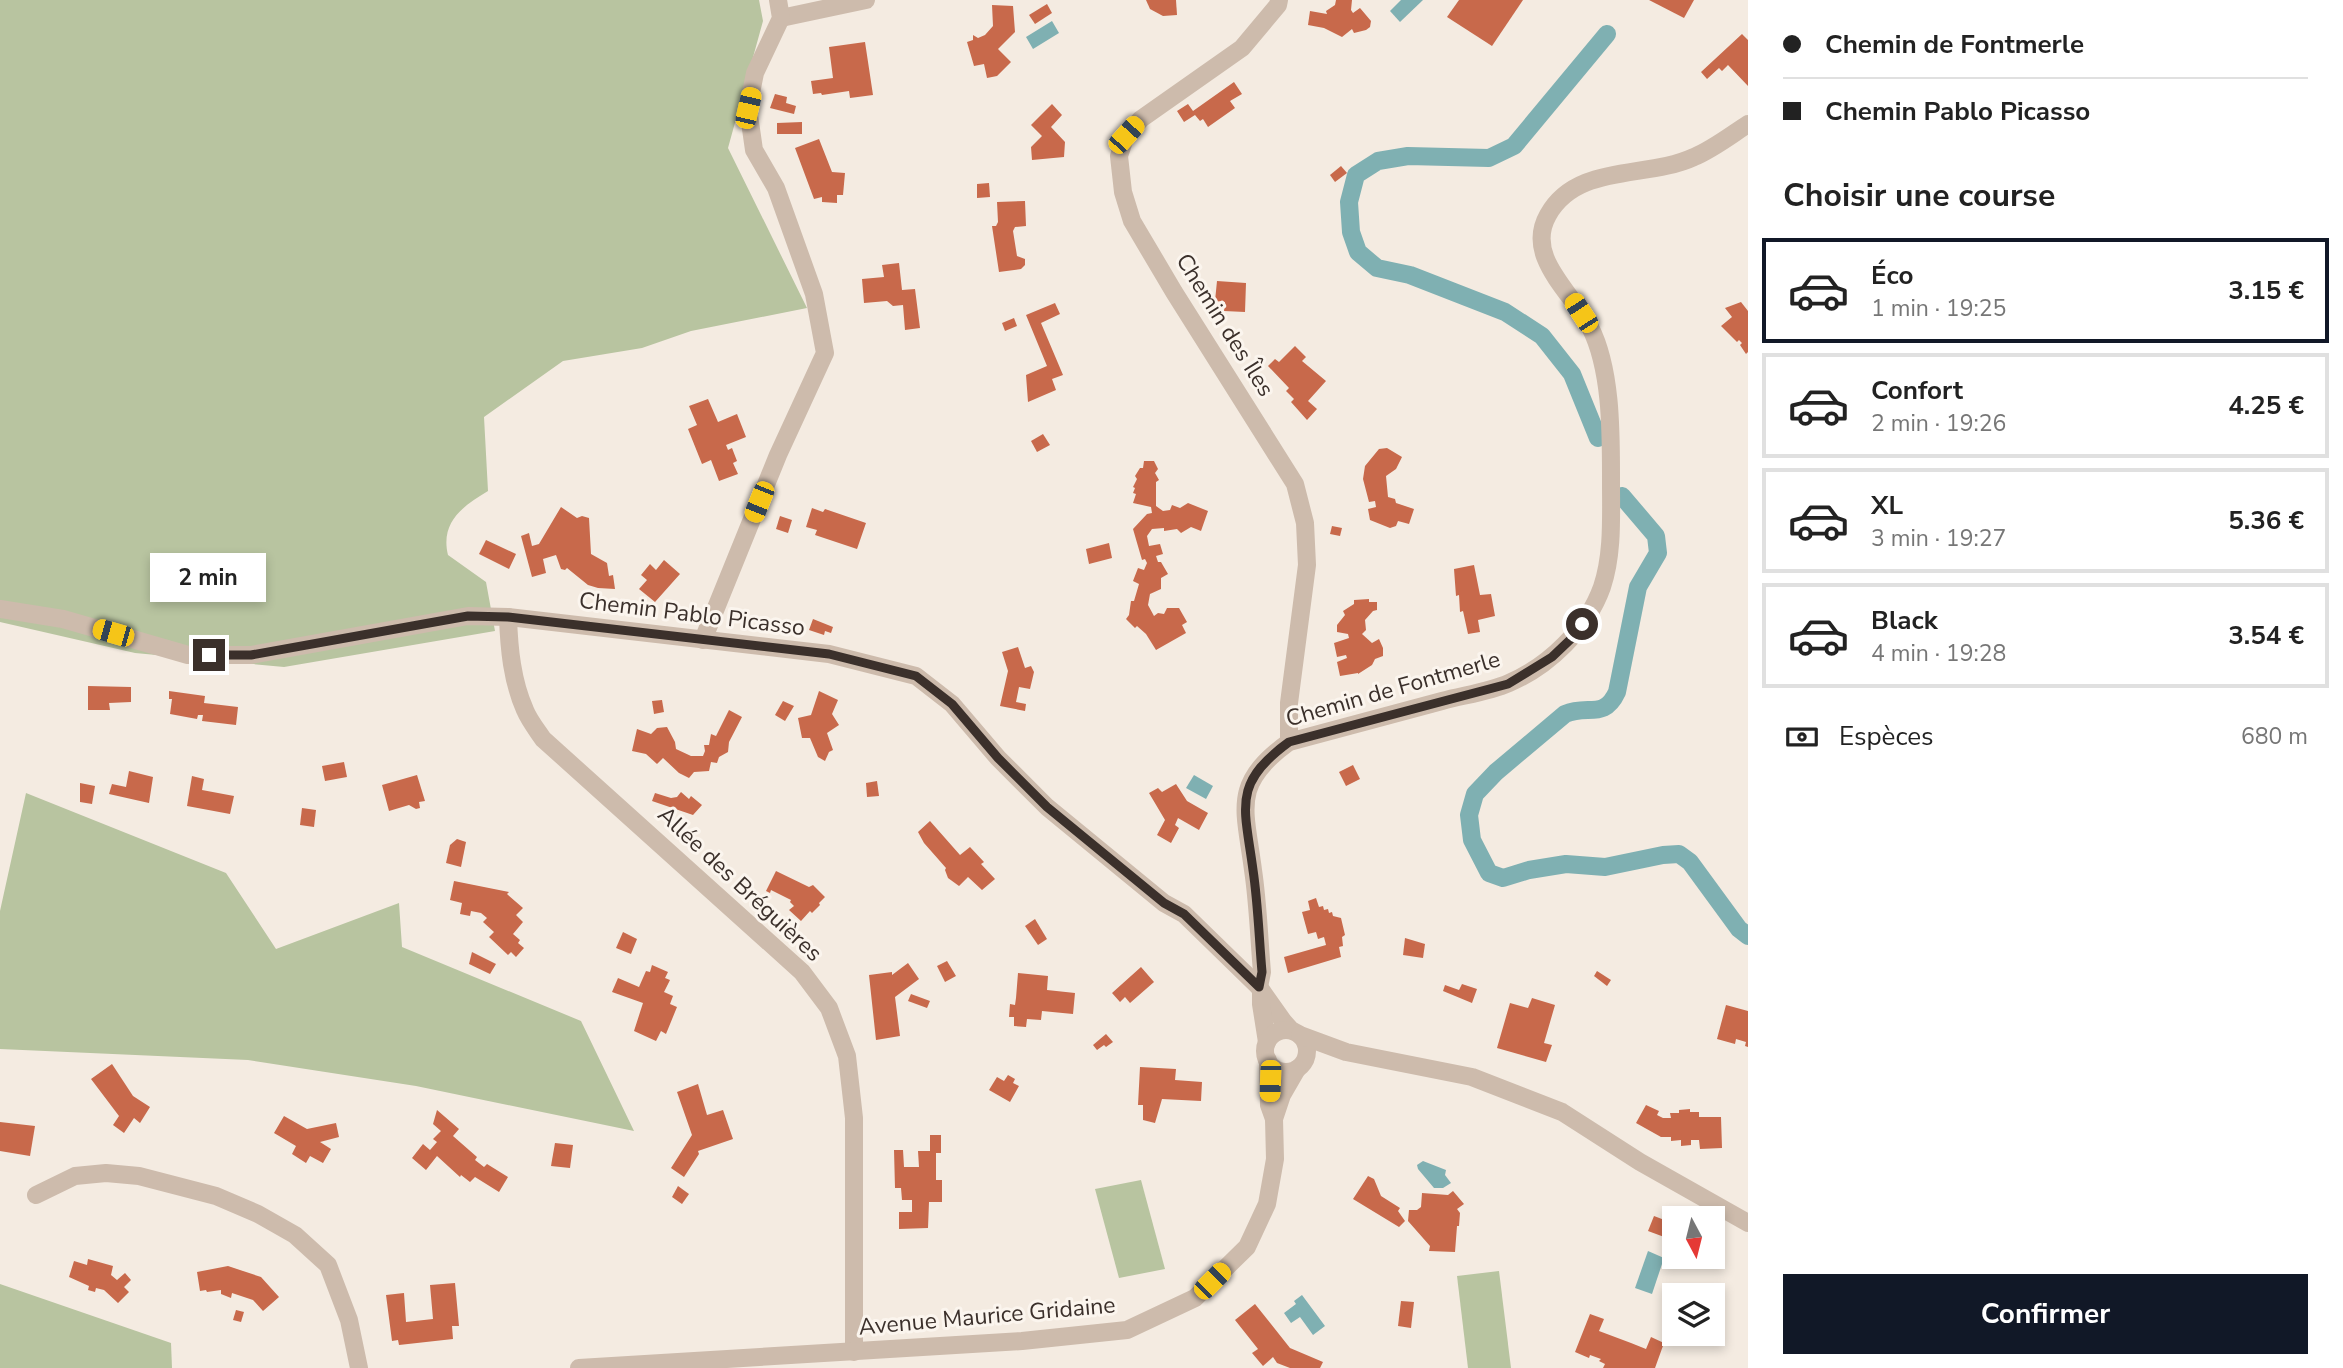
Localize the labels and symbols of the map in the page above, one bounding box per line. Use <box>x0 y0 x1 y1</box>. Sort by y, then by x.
car <box>734 85 763 131</box>
car <box>1105 112 1148 158</box>
street label: Chemin des Îles <box>1169 248 1281 402</box>
car <box>1561 290 1602 336</box>
car <box>742 479 777 525</box>
callout: 2 min <box>151 554 267 602</box>
street label: Chemin Pablo Picasso <box>577 585 807 643</box>
route start <box>1566 608 1598 640</box>
car <box>90 617 137 649</box>
route end <box>193 639 225 671</box>
street label: Chemin de Fontmerle <box>1282 644 1504 734</box>
street label: Allée des Bréguières <box>651 800 829 968</box>
car <box>1259 1060 1282 1102</box>
north arrow <box>1662 1206 1726 1269</box>
car <box>1190 1259 1235 1303</box>
street label: Avenue Maurice Gridaine <box>857 1289 1117 1343</box>

